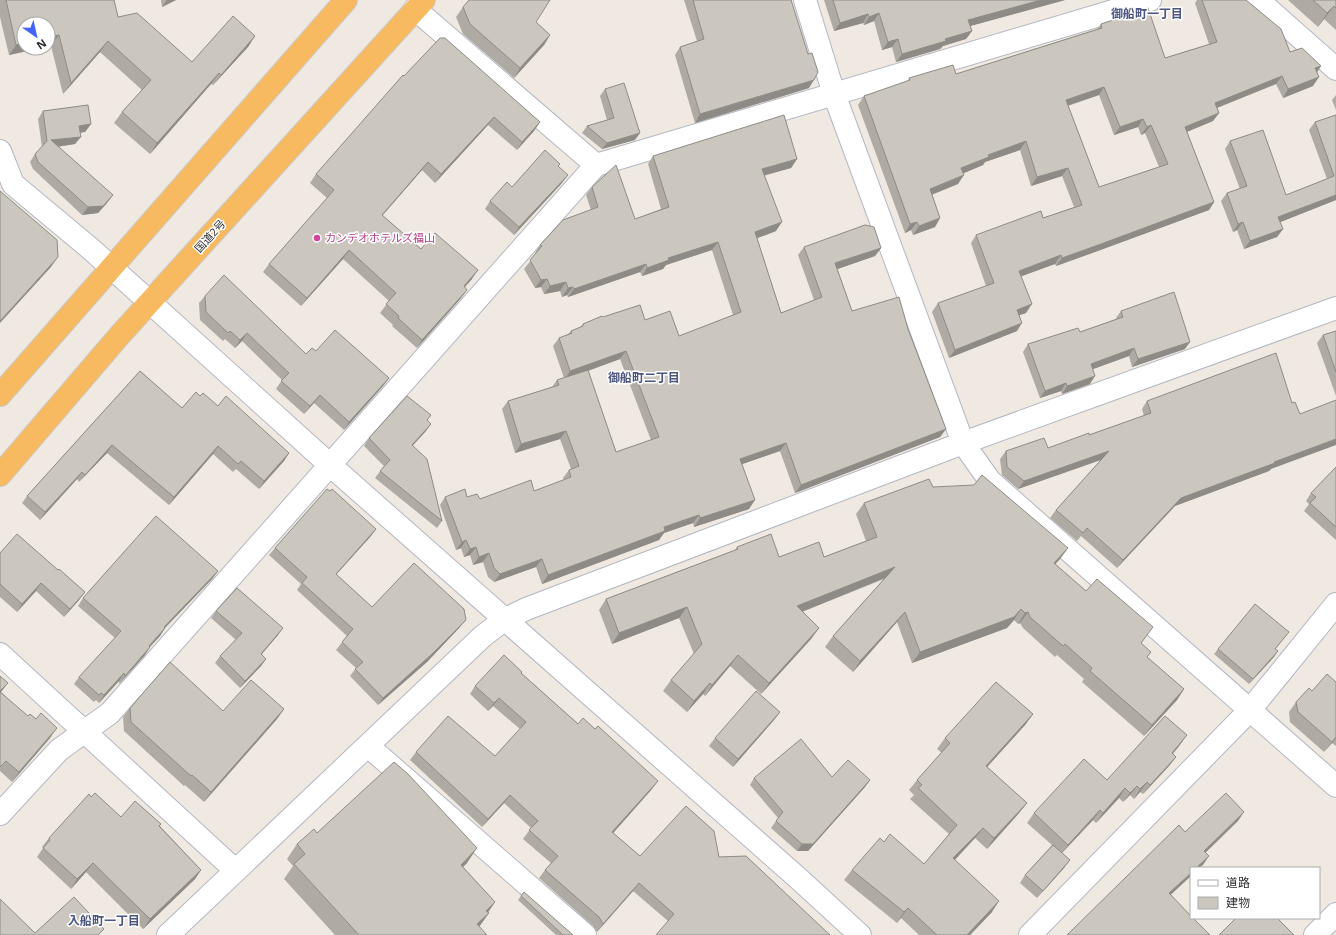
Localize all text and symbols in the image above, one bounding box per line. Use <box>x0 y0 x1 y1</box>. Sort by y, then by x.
district label: 御船町一丁目 <box>1111 5 1183 22</box>
north arrow <box>16 16 56 56</box>
text: N <box>34 36 50 53</box>
street label: 国道2号 <box>191 216 228 255</box>
place label: カンデオホテルズ福山 <box>325 230 435 245</box>
marker: カンデオホテルズ福山 <box>312 233 322 243</box>
district label: 御船町二丁目 <box>608 369 680 386</box>
legend <box>1190 867 1320 919</box>
text: 道路 <box>1226 874 1250 891</box>
text: 建物 <box>1226 894 1250 911</box>
district label: 入船町一丁目 <box>68 912 140 929</box>

